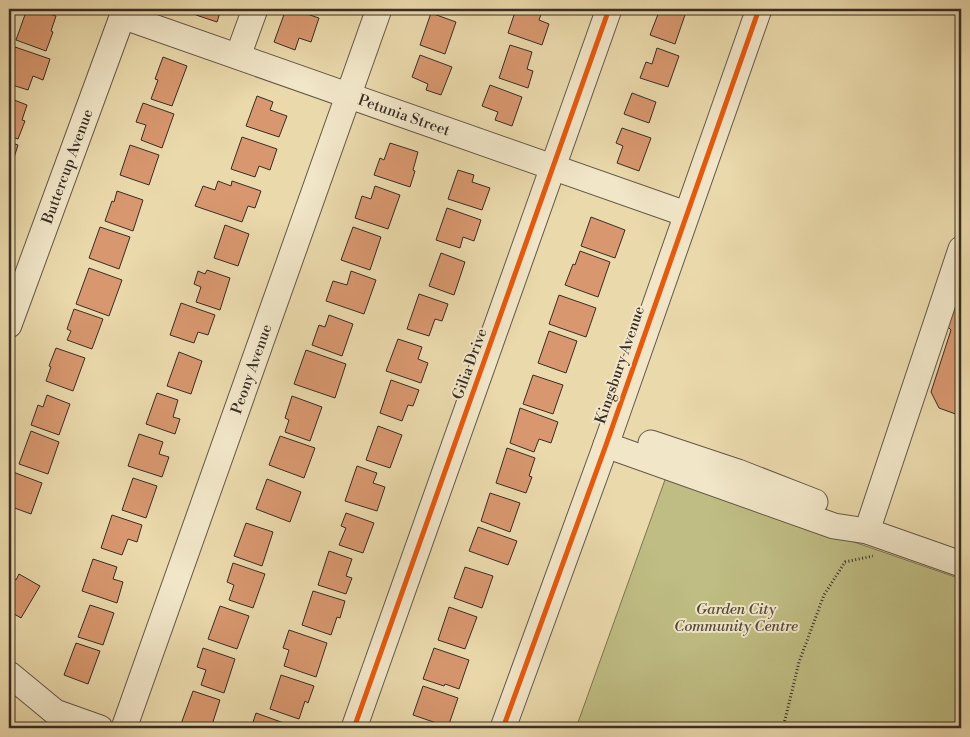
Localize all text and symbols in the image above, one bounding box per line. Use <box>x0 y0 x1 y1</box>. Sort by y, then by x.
street label: Petunia Street <box>356 90 453 140</box>
street label: Buttercup Avenue <box>37 106 97 227</box>
street label: Kingsbury Avenue <box>591 304 649 426</box>
street label: Peony Avenue <box>227 321 276 416</box>
street label: Gilia Drive <box>448 326 492 402</box>
park label: Garden City Community Centre <box>674 600 798 636</box>

